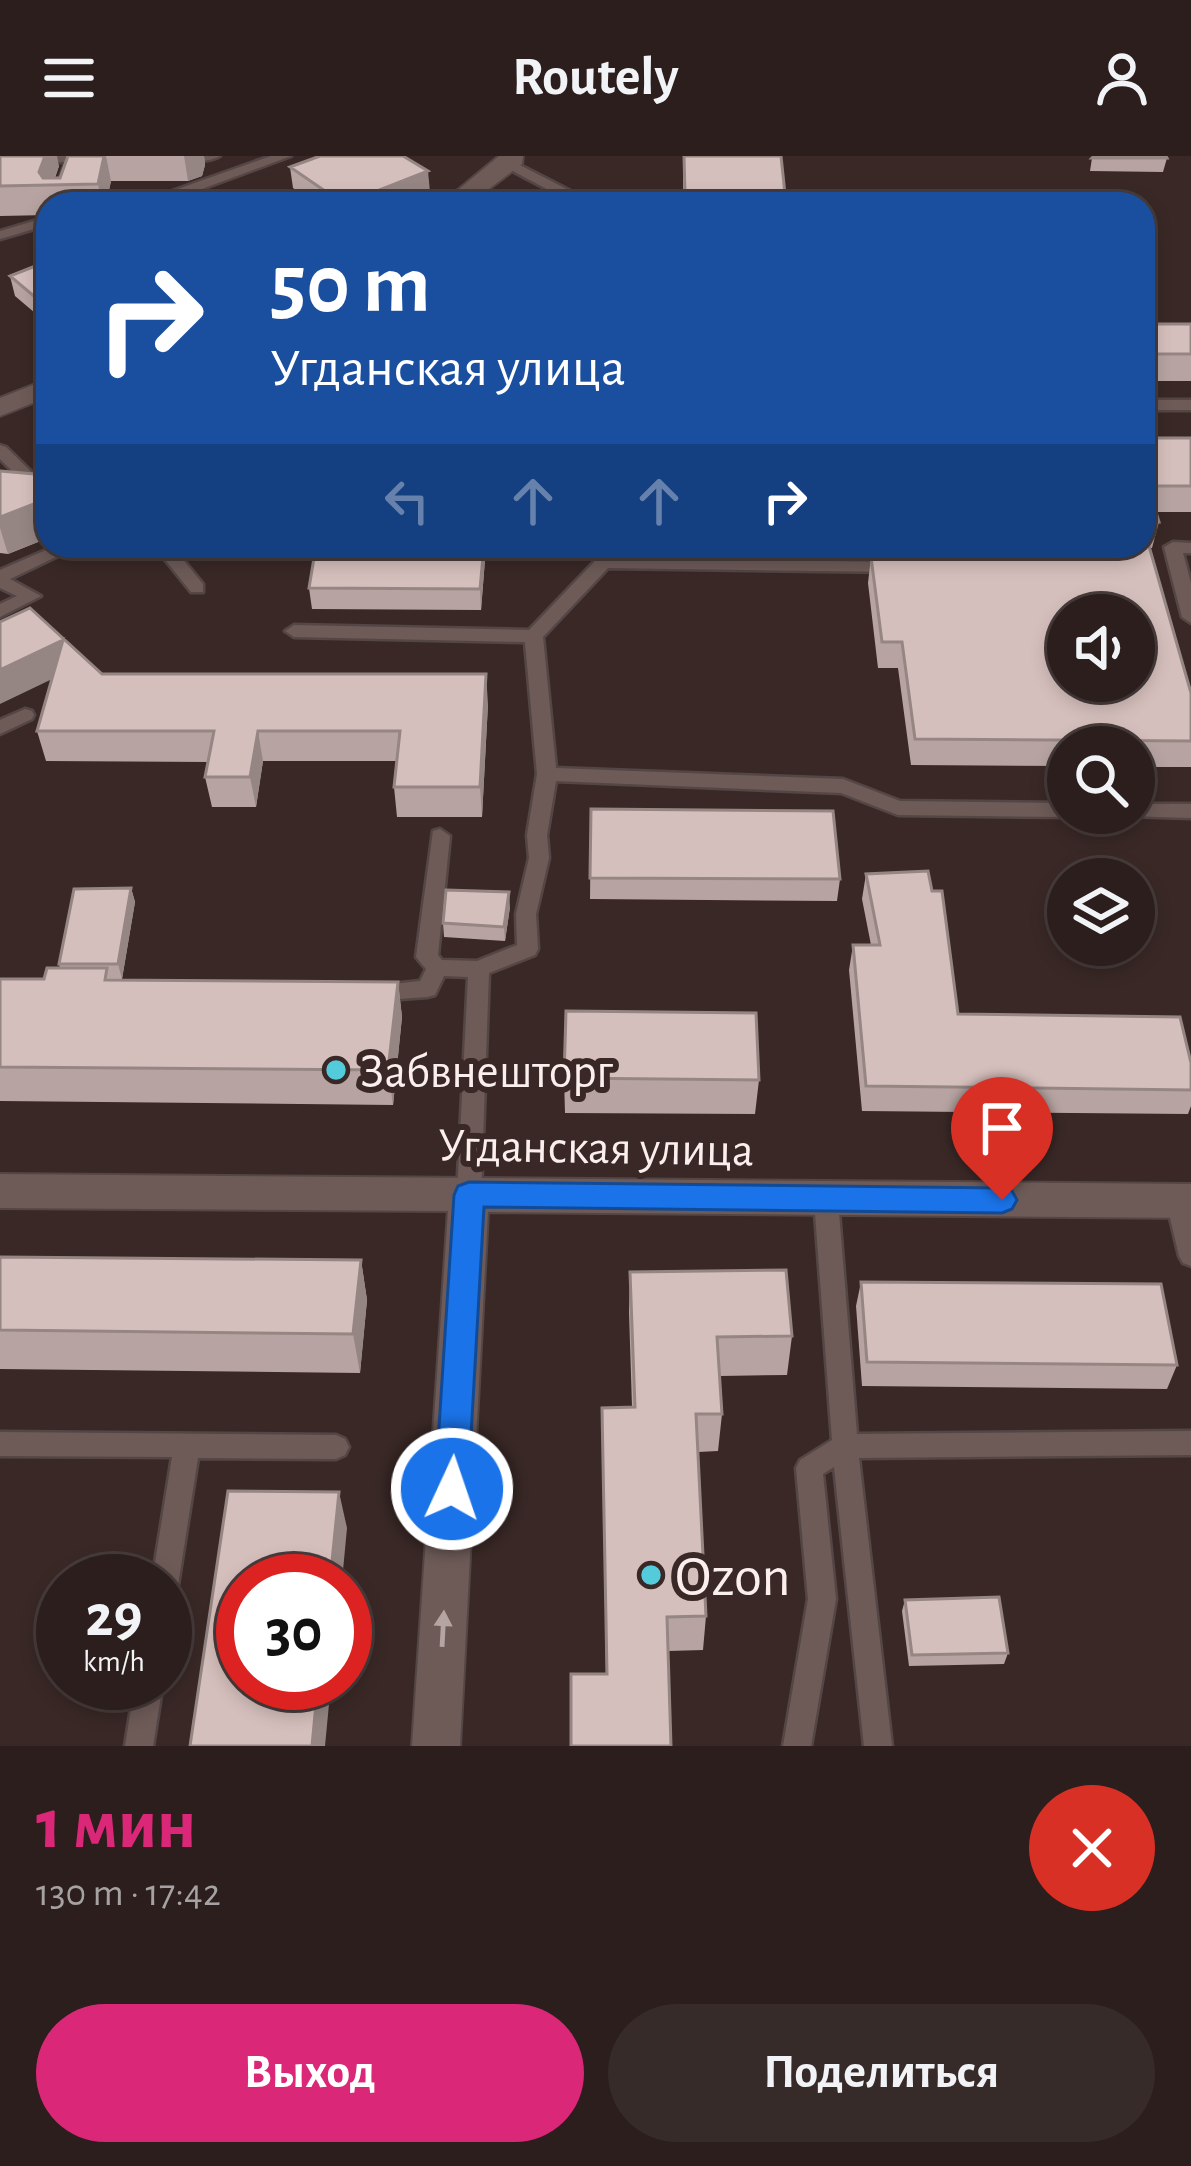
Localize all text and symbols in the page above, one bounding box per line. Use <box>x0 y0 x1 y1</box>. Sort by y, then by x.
icon: menu <box>36 45 102 111</box>
icon: person <box>1089 45 1155 111</box>
text: Routely <box>512 51 679 105</box>
icon: right <box>72 240 228 396</box>
text: 50 m <box>270 244 431 328</box>
text: Угданская улица <box>270 342 626 396</box>
icon: left <box>374 468 440 534</box>
icon: ahead <box>500 468 566 534</box>
icon: ahead <box>626 468 692 534</box>
icon: right <box>752 468 818 534</box>
map controls <box>1047 594 1155 966</box>
button: sound <box>1047 594 1155 702</box>
button: search <box>1047 726 1155 834</box>
button: layers <box>1047 858 1155 966</box>
place label: Забвнешторг <box>360 1049 613 1097</box>
marker: Забвнешторг <box>323 1057 349 1083</box>
pin <box>951 1077 1053 1200</box>
icon: arrive <box>969 1095 1035 1161</box>
street label: Угданская улица <box>437 1122 754 1176</box>
position arrow <box>389 1426 515 1552</box>
place label: Ozon <box>675 1549 791 1606</box>
speed limit sign: 30 <box>216 1554 372 1710</box>
marker: Ozon <box>638 1562 664 1588</box>
text: 29 <box>85 1587 143 1647</box>
one-way arrow <box>434 1609 453 1647</box>
text: km/h <box>83 1647 145 1677</box>
button: close <box>1029 1785 1155 1911</box>
text: 1 мин <box>36 1789 197 1861</box>
text: 130 m · 17:42 <box>36 1874 221 1913</box>
button: Выход <box>36 2004 584 2142</box>
button: Поделиться <box>608 2004 1155 2142</box>

